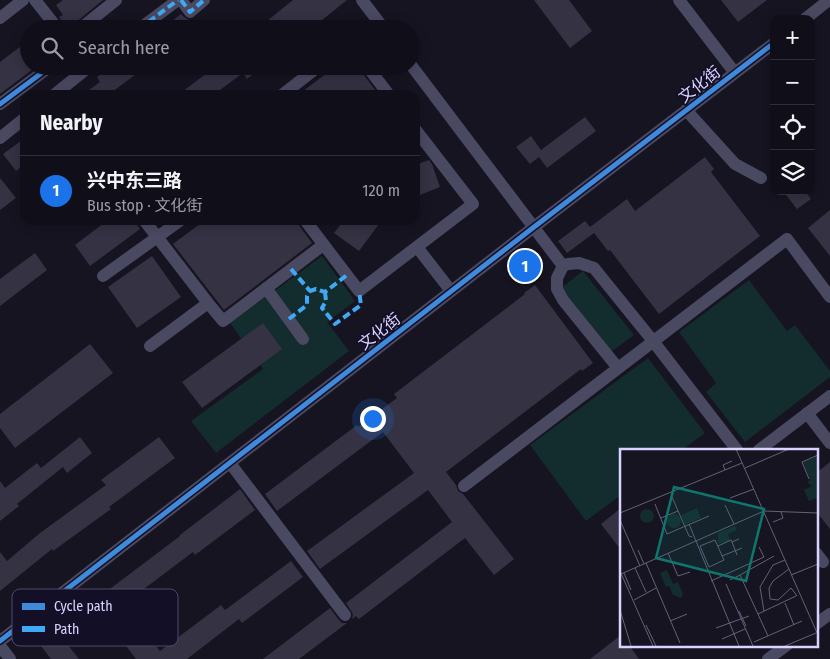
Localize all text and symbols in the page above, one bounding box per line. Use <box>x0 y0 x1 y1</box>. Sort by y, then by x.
map controls <box>770 15 815 195</box>
button: + <box>770 15 815 60</box>
search box <box>20 20 420 75</box>
icon: search <box>38 34 66 62</box>
text: Search here <box>78 36 170 59</box>
button: − <box>770 60 815 105</box>
street label: 文化街 <box>675 62 724 107</box>
button: locate <box>770 105 815 150</box>
text: Nearby <box>40 110 102 136</box>
button: layers <box>770 150 815 195</box>
text: 兴中东三路 <box>87 169 182 192</box>
text: 1 <box>53 181 59 200</box>
text: 120 m <box>362 181 400 200</box>
text: Bus stop · 文化街 <box>87 196 202 215</box>
pin: 1 <box>509 247 541 285</box>
street label: 文化街 <box>355 309 404 354</box>
your location <box>360 406 386 432</box>
inset map <box>620 449 818 646</box>
legend <box>12 589 178 646</box>
text: Cycle path <box>54 598 113 615</box>
text: Path <box>54 621 79 638</box>

